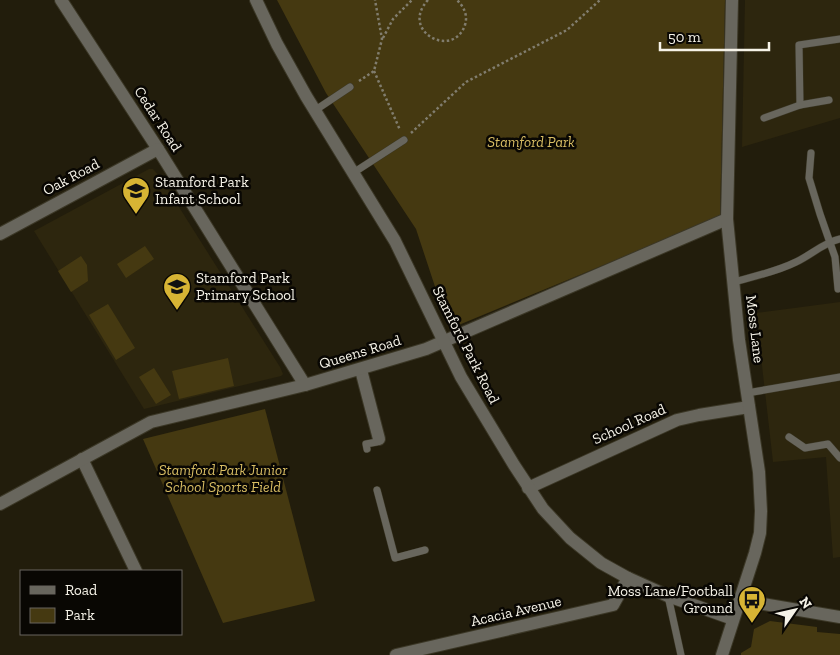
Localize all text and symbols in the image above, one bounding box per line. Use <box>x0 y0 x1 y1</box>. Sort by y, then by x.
scale bar <box>660 20 769 52</box>
text: 50 m <box>668 28 701 46</box>
street label: Cedar Road <box>130 83 186 156</box>
park label: Stamford Park <box>487 133 575 151</box>
street label: Oak Road <box>40 154 103 199</box>
place label: Stamford Park Infant School <box>155 173 249 208</box>
school or university icon: Stamford Park Infant School <box>121 176 151 215</box>
place label: Stamford Park Primary School <box>196 269 295 304</box>
school or university icon: Stamford Park Primary School <box>162 272 192 311</box>
street label: Stamford Park Road <box>429 283 504 407</box>
street label: Moss Lane <box>742 294 768 364</box>
street label: Queens Road <box>317 331 404 373</box>
street label: School Road <box>590 400 669 448</box>
park label: Stamford Park Junior School Sports Field <box>159 461 288 496</box>
legend <box>20 570 182 635</box>
text: Road <box>65 581 98 599</box>
place label: Moss Lane/Football Ground <box>607 582 734 617</box>
bus stop icon: Moss Lane/Football Ground <box>737 585 767 624</box>
north arrow <box>770 585 820 635</box>
street label: Acacia Avenue <box>469 592 563 630</box>
text: N <box>795 594 816 612</box>
text: Park <box>65 606 95 624</box>

